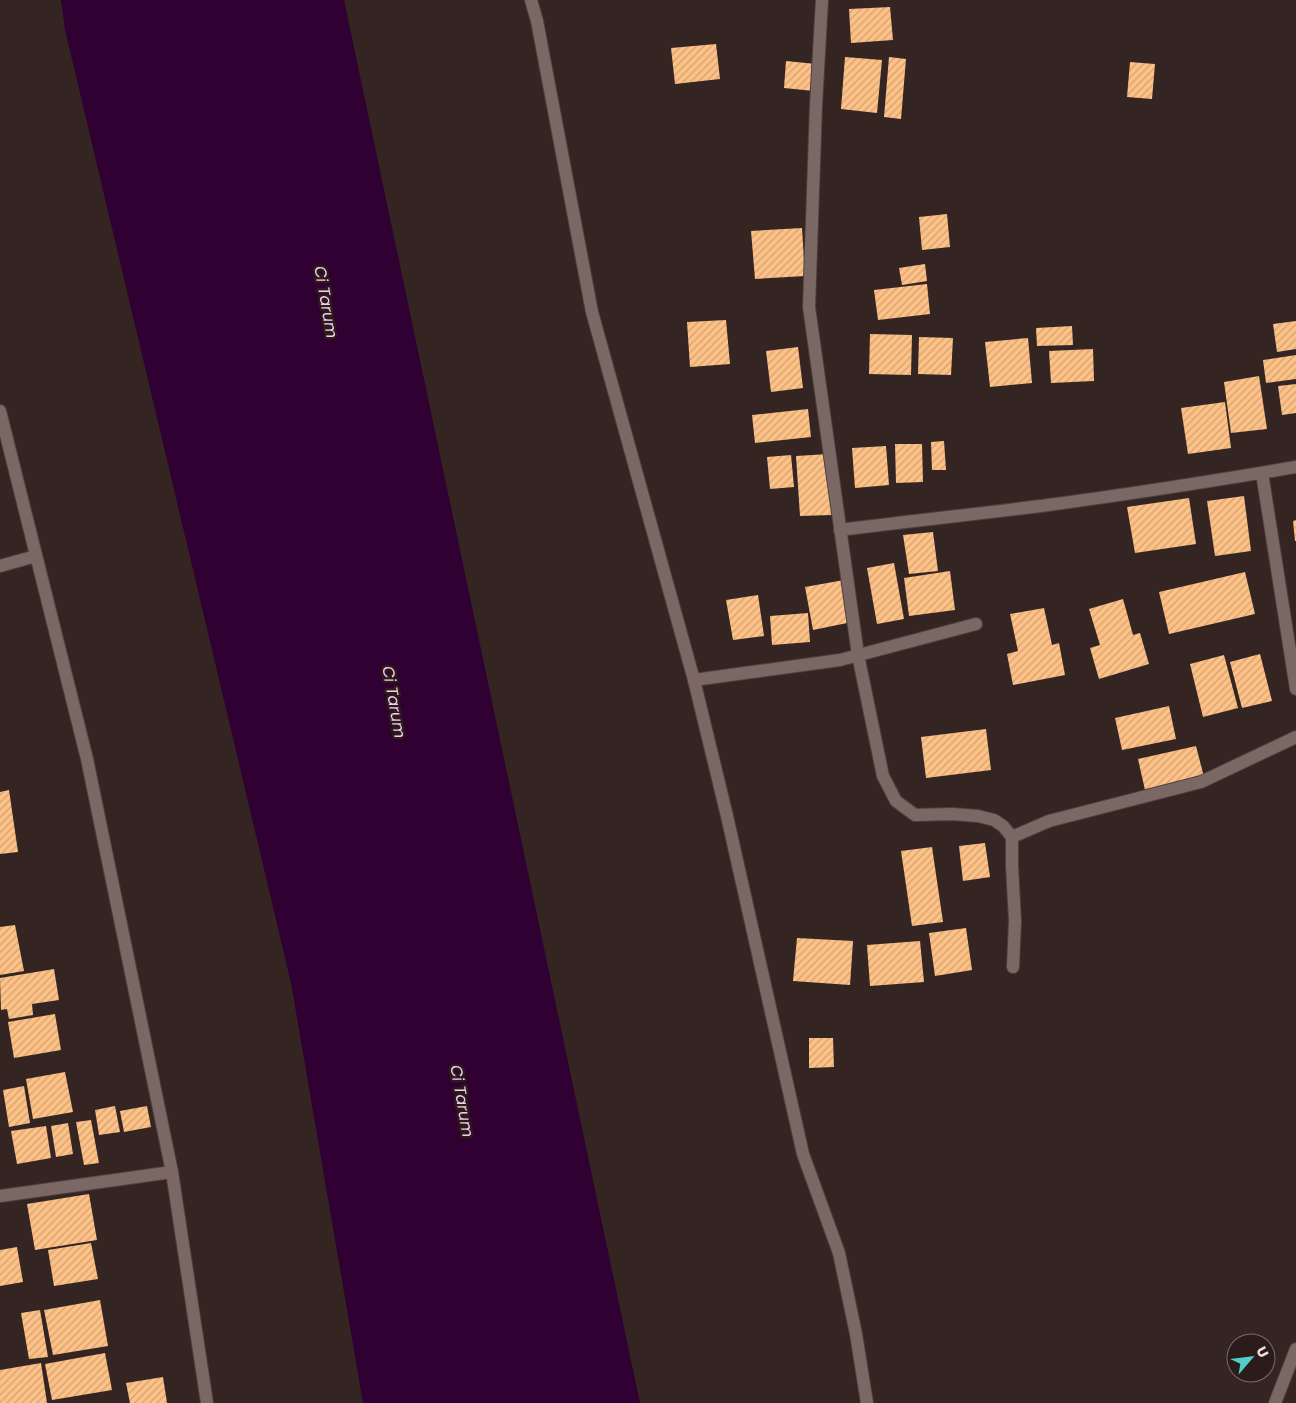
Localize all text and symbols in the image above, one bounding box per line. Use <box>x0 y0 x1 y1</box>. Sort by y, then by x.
water label: Ci Tarum <box>308 264 344 340</box>
water label: Ci Tarum <box>376 664 412 740</box>
water label: Ci Tarum <box>444 1063 480 1139</box>
north arrow <box>1226 1333 1276 1383</box>
text: U <box>1251 1343 1274 1361</box>

